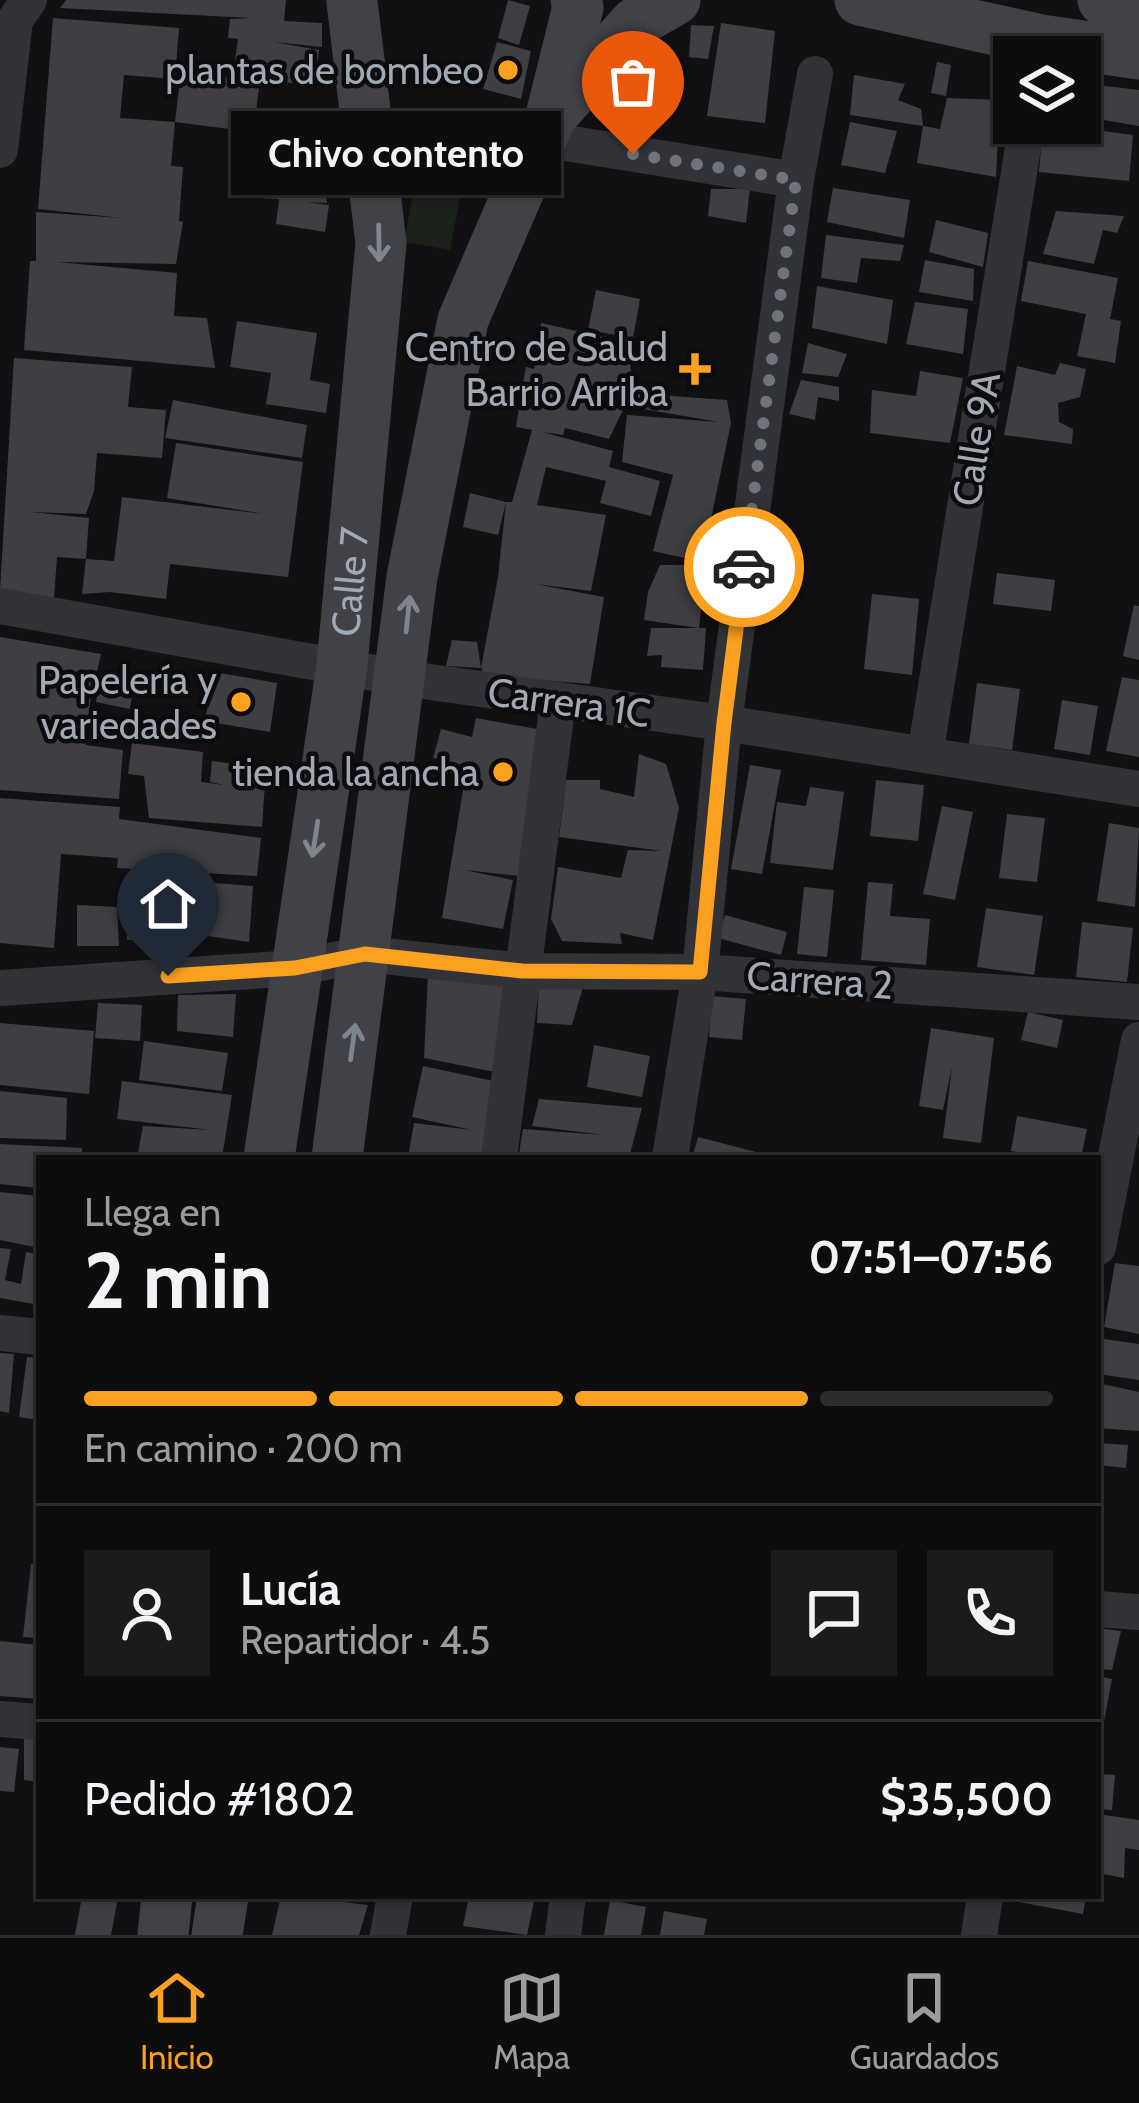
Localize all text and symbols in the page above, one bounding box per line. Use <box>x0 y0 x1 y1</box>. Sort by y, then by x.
pin <box>582 31 684 154</box>
map controls <box>993 36 1101 144</box>
button: layers <box>993 36 1101 144</box>
place label: plantas de bombeo <box>165 46 484 94</box>
icon: bag <box>600 49 666 115</box>
marker: plantas de bombeo <box>495 57 521 83</box>
callout: Chivo contento <box>231 112 561 196</box>
text: Chivo contento <box>268 129 524 177</box>
one-way arrow <box>368 223 390 262</box>
place label: Centro de Salud Barrio Arriba <box>405 323 668 416</box>
marker: Centro de Salud Barrio Arriba <box>679 353 711 385</box>
street label: Calle 9A <box>942 369 1010 509</box>
courier <box>684 507 804 627</box>
street label: Calle 7 <box>321 525 379 638</box>
icon: car <box>711 534 777 600</box>
one-way arrow <box>397 595 420 634</box>
place label: Papelería y variedades <box>38 656 217 749</box>
street label: Carrera 1C <box>485 667 653 737</box>
marker: Papelería y variedades <box>228 689 254 715</box>
place label: tienda la ancha <box>232 748 479 796</box>
marker: tienda la ancha <box>490 759 516 785</box>
one-way arrow <box>303 819 326 858</box>
pin <box>117 853 219 976</box>
icon: home <box>135 871 201 937</box>
street label: Carrera 2 <box>745 951 895 1009</box>
one-way arrow <box>342 1023 365 1062</box>
text: Llega en <box>84 1188 221 1236</box>
text: 07:51–07:56 <box>808 1230 1053 1284</box>
text: 2 min <box>84 1233 272 1328</box>
text: En camino · 200 m <box>84 1424 403 1472</box>
button: person <box>84 1550 210 1676</box>
button: chat <box>771 1550 897 1676</box>
button: phone <box>927 1550 1053 1676</box>
text: Lucía <box>240 1562 341 1616</box>
text: Repartidor · 4.5 <box>240 1616 490 1664</box>
text: Pedido #1802 <box>84 1772 355 1826</box>
text: $35,500 <box>880 1772 1053 1826</box>
tab: Inicio <box>140 1965 214 2077</box>
tab: Mapa <box>493 1965 570 2077</box>
tab: Guardados <box>850 1965 999 2077</box>

